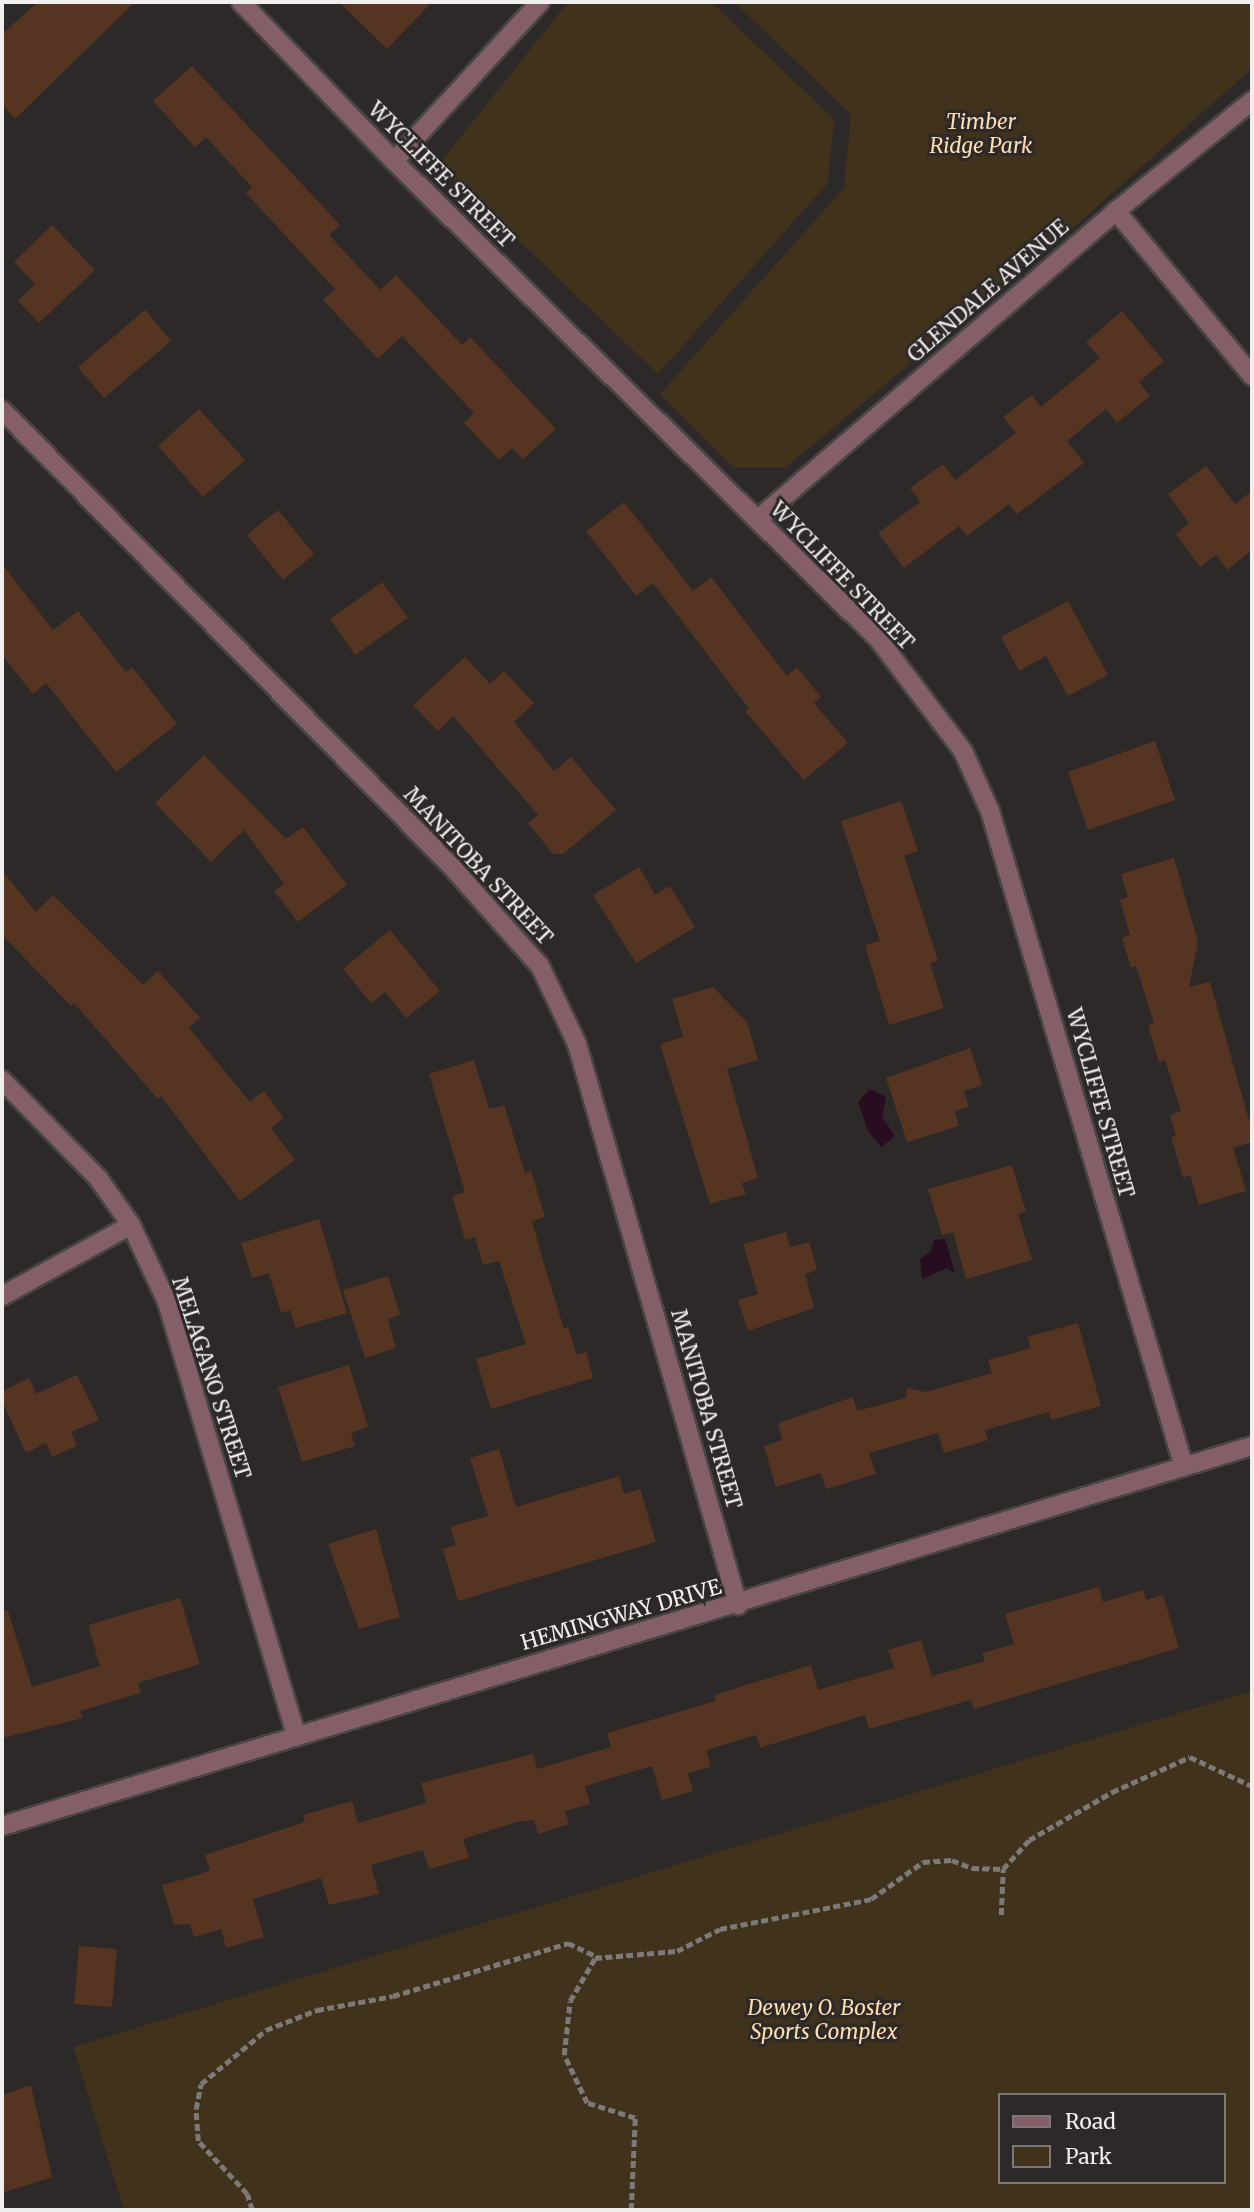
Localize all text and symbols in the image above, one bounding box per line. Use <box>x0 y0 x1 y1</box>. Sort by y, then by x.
street label: WYCLIFFE STREET <box>363 97 519 253</box>
park label: Timber Ridge Park <box>930 109 1032 159</box>
street label: GLENDALE AVENUE <box>902 214 1074 368</box>
street label: WYCLIFFE STREET <box>765 497 919 655</box>
street label: MANITOBA STREET <box>398 782 558 950</box>
street label: WYCLIFFE STREET <box>1061 1005 1139 1201</box>
street label: MELAGANO STREET <box>166 1274 256 1482</box>
street label: MANITOBA STREET <box>665 1306 747 1512</box>
street label: HEMINGWAY DRIVE <box>518 1574 724 1656</box>
park label: Dewey O. Boster Sports Complex <box>747 1995 901 2045</box>
legend <box>998 2093 1226 2184</box>
text: Road <box>1065 2108 1116 2135</box>
text: Park <box>1065 2143 1112 2170</box>

